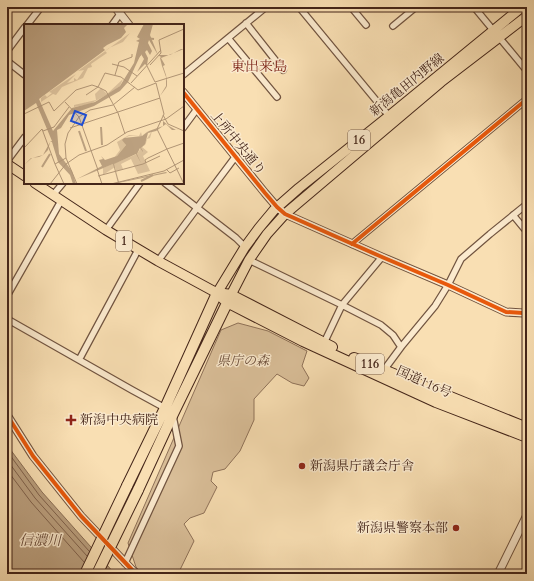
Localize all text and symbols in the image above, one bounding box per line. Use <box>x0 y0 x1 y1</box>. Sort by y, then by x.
inset map <box>24 24 184 184</box>
street label: 新潟亀田内野線 <box>366 49 448 121</box>
district label: 東出来島 <box>231 57 287 76</box>
street label: 上所中央通り <box>206 107 270 179</box>
road number: 16 <box>348 130 370 150</box>
road number: 1 <box>116 231 132 251</box>
park label: 県庁の森 <box>217 352 271 370</box>
road number: 116 <box>356 354 384 374</box>
street label: 国道116号 <box>393 362 455 402</box>
place label: 新潟中央病院 <box>80 411 158 429</box>
marker: 新潟中央病院 <box>65 414 77 426</box>
place label: 新潟県庁議会庁舎 <box>310 457 414 475</box>
marker: 新潟県庁議会庁舎 <box>297 461 307 471</box>
place label: 新潟県警察本部 <box>357 519 448 537</box>
marker: 新潟県警察本部 <box>451 523 461 533</box>
water label: 信濃川 <box>19 531 63 550</box>

